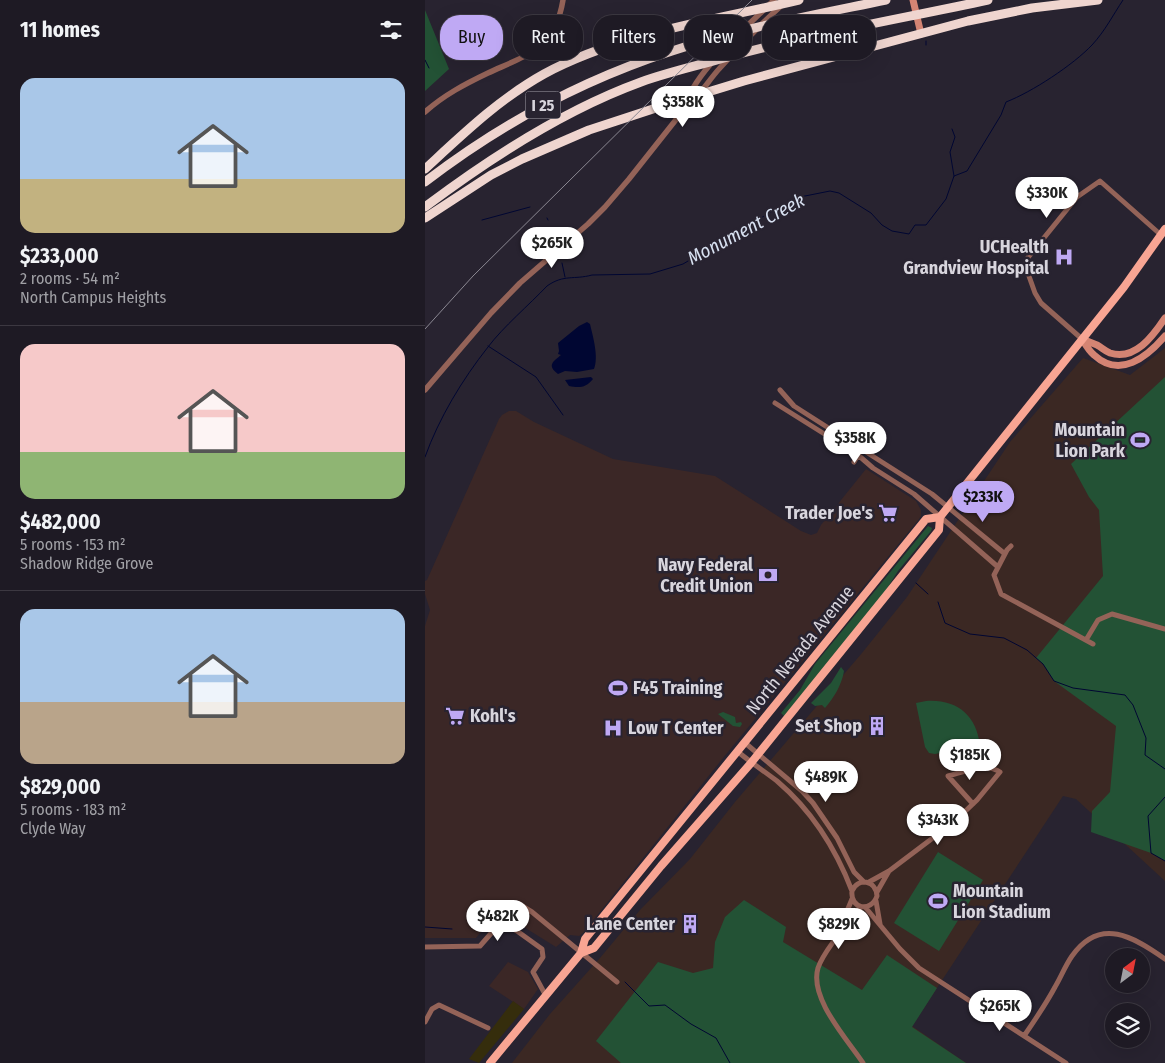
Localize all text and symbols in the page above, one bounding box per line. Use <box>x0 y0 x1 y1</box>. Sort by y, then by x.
chip: Buy <box>440 15 503 60</box>
chip: Rent <box>513 15 583 60</box>
chip: Filters <box>593 15 674 60</box>
chip: New <box>684 15 752 60</box>
chip: Apartment <box>762 15 876 60</box>
icon: filters <box>377 16 405 44</box>
text: 11 homes <box>20 17 100 43</box>
pin: $358K <box>648 86 718 128</box>
road number: I 25 <box>525 92 561 118</box>
text: $358K <box>662 92 704 111</box>
icon: home <box>168 111 258 201</box>
pin: $330K <box>1012 176 1082 219</box>
text: $330K <box>1026 183 1068 202</box>
water label: Monument Creek <box>683 188 809 270</box>
pin: $265K <box>517 226 587 269</box>
text: $265K <box>532 233 572 252</box>
place label: UCHealth Grandview Hospital <box>903 236 1049 279</box>
text: $233,000 <box>20 243 99 269</box>
hospital icon: UCHealth Grandview Hospital <box>1053 246 1075 268</box>
text: 2 rooms · 54 m² <box>20 269 120 288</box>
text: North Campus Heights <box>20 288 166 307</box>
icon: home <box>168 376 258 466</box>
place label: Mountain Lion Park <box>1054 419 1126 462</box>
pin: $358K <box>820 422 890 464</box>
text: $358K <box>834 428 876 447</box>
sports icon: Mountain Lion Park <box>1129 429 1151 451</box>
pin: $233K <box>948 480 1018 523</box>
text: $233K <box>963 487 1003 506</box>
place label: Trader Joe's <box>785 502 873 524</box>
supermarket icon: Trader Joe's <box>877 502 899 524</box>
text: $482,000 <box>20 509 101 535</box>
text: 5 rooms · 153 m² <box>20 535 126 554</box>
text: Shadow Ridge Grove <box>20 554 153 573</box>
place label: Navy Federal Credit Union <box>658 554 753 597</box>
bank icon: Navy Federal Credit Union <box>757 564 779 586</box>
street label: North Nevada Avenue <box>741 581 859 719</box>
icon: home <box>168 641 258 731</box>
sports icon: F45 Training <box>607 677 629 699</box>
place label: F45 Training <box>633 677 722 699</box>
supermarket icon: Kohl's <box>444 705 466 727</box>
place label: Kohl's <box>470 705 516 727</box>
place label: Set Shop <box>795 715 862 737</box>
building icon: Set Shop <box>866 715 888 737</box>
hospital icon: Low T Center <box>602 717 624 739</box>
place label: Low T Center <box>628 717 724 739</box>
pin: $185K <box>935 738 1005 781</box>
text: $185K <box>950 745 990 764</box>
pin: $489K <box>791 760 861 803</box>
text: $489K <box>805 767 847 786</box>
text: $829,000 <box>20 774 101 800</box>
text: 5 rooms · 183 m² <box>20 800 126 819</box>
pin: $343K <box>903 804 973 846</box>
text: $343K <box>918 810 958 829</box>
text: Clyde Way <box>20 819 86 838</box>
place label: Mountain Lion Stadium <box>953 880 1051 923</box>
sports icon: Mountain Lion Stadium <box>927 890 949 912</box>
pin: $482K <box>463 900 533 942</box>
text: $482K <box>477 906 519 925</box>
pin: $829K <box>804 908 874 950</box>
place label: Lane Center <box>586 913 675 935</box>
building icon: Lane Center <box>679 913 701 935</box>
text: $829K <box>818 914 860 933</box>
north arrow <box>1105 948 1150 992</box>
map controls <box>1105 948 1150 1048</box>
pin: $265K <box>965 990 1035 1032</box>
text: $265K <box>980 996 1020 1015</box>
button: layers <box>1105 1003 1150 1048</box>

